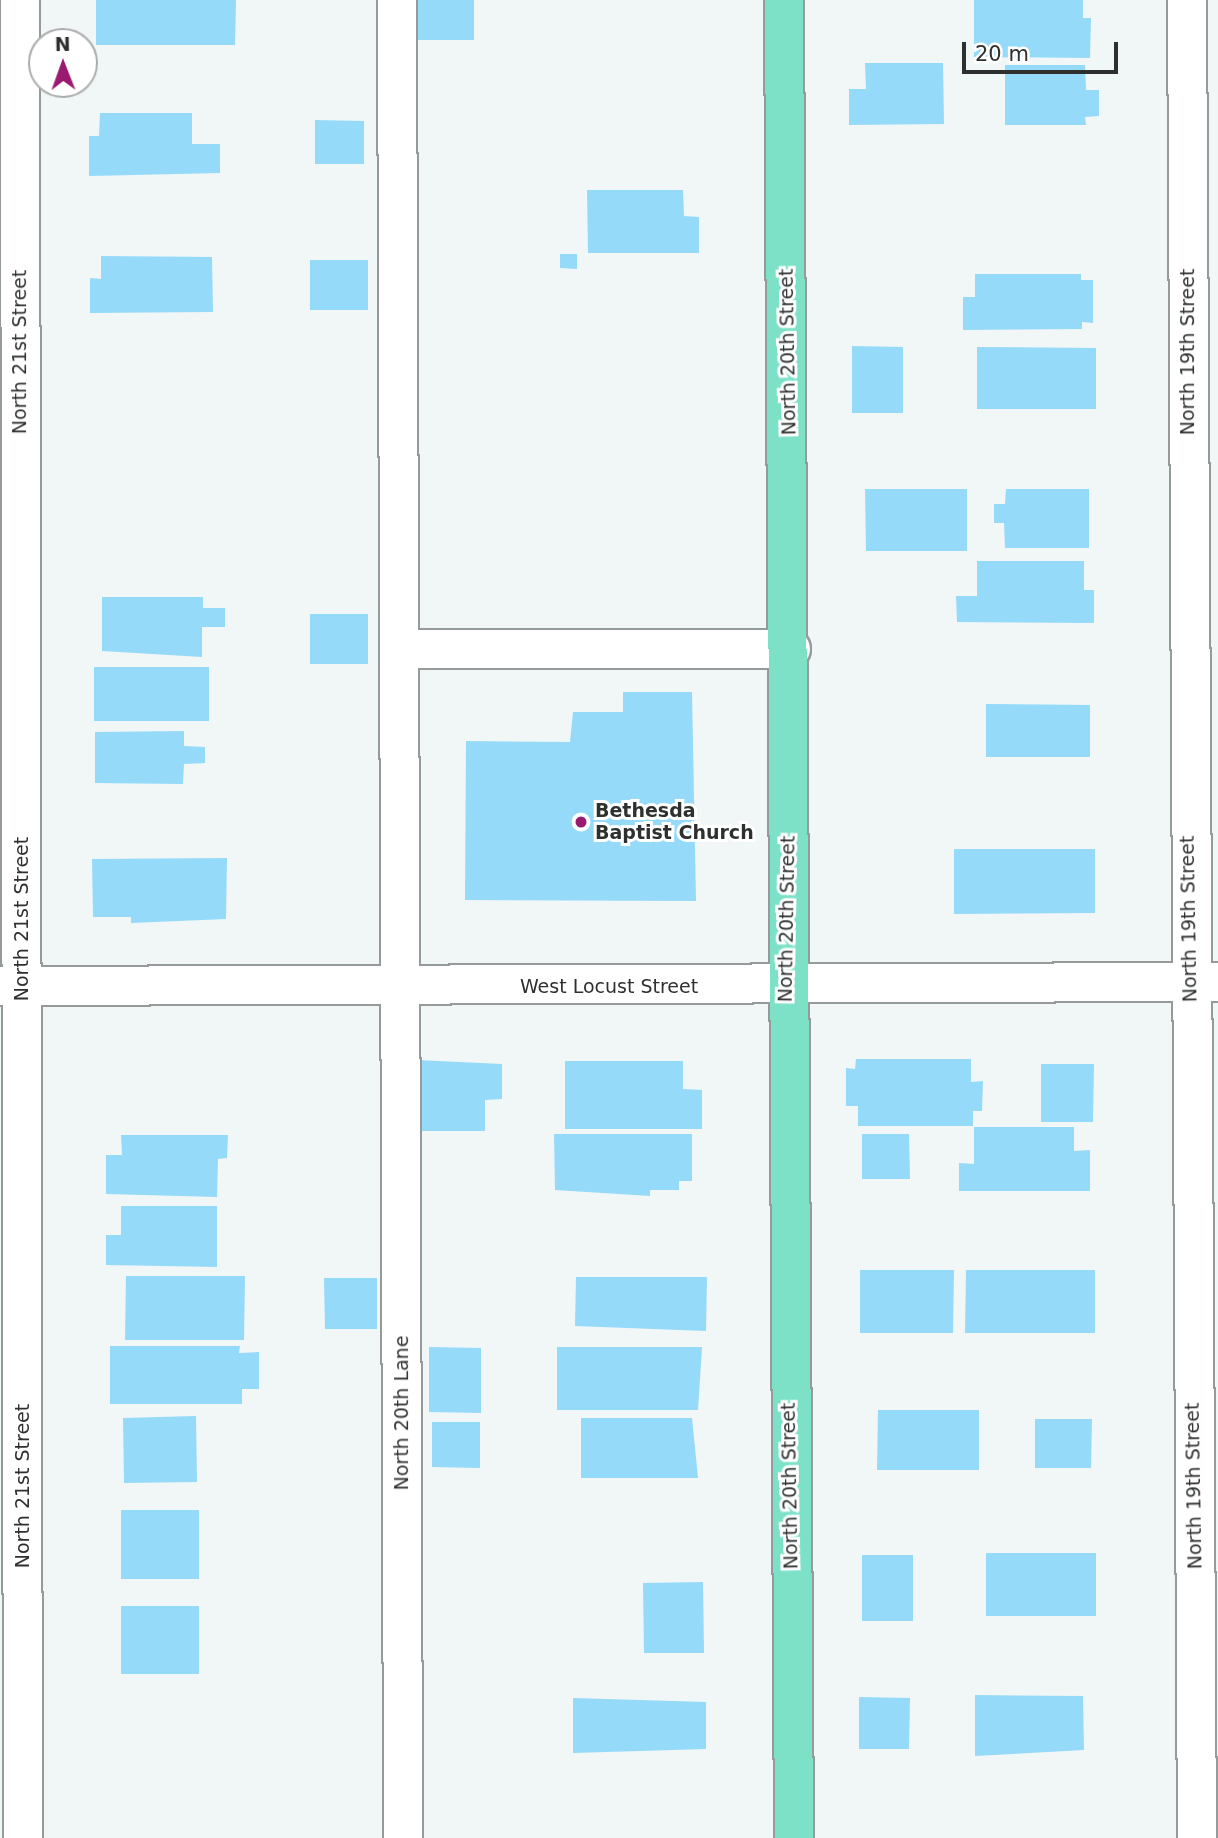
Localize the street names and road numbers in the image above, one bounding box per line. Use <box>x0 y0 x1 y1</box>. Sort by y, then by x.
street label: North 20th Street <box>775 269 801 435</box>
street label: North 19th Street <box>1177 269 1199 435</box>
street label: North 21st Street <box>9 270 31 434</box>
street label: North 20th Street <box>774 836 800 1002</box>
street label: North 19th Street <box>1176 836 1202 1002</box>
street label: North 21st Street <box>11 837 33 1001</box>
street label: West Locust Street <box>520 976 698 998</box>
street label: North 20th Lane <box>391 1336 413 1490</box>
street label: North 20th Street <box>777 1403 803 1569</box>
street label: North 19th Street <box>1181 1403 1207 1569</box>
street label: North 21st Street <box>12 1404 34 1568</box>

